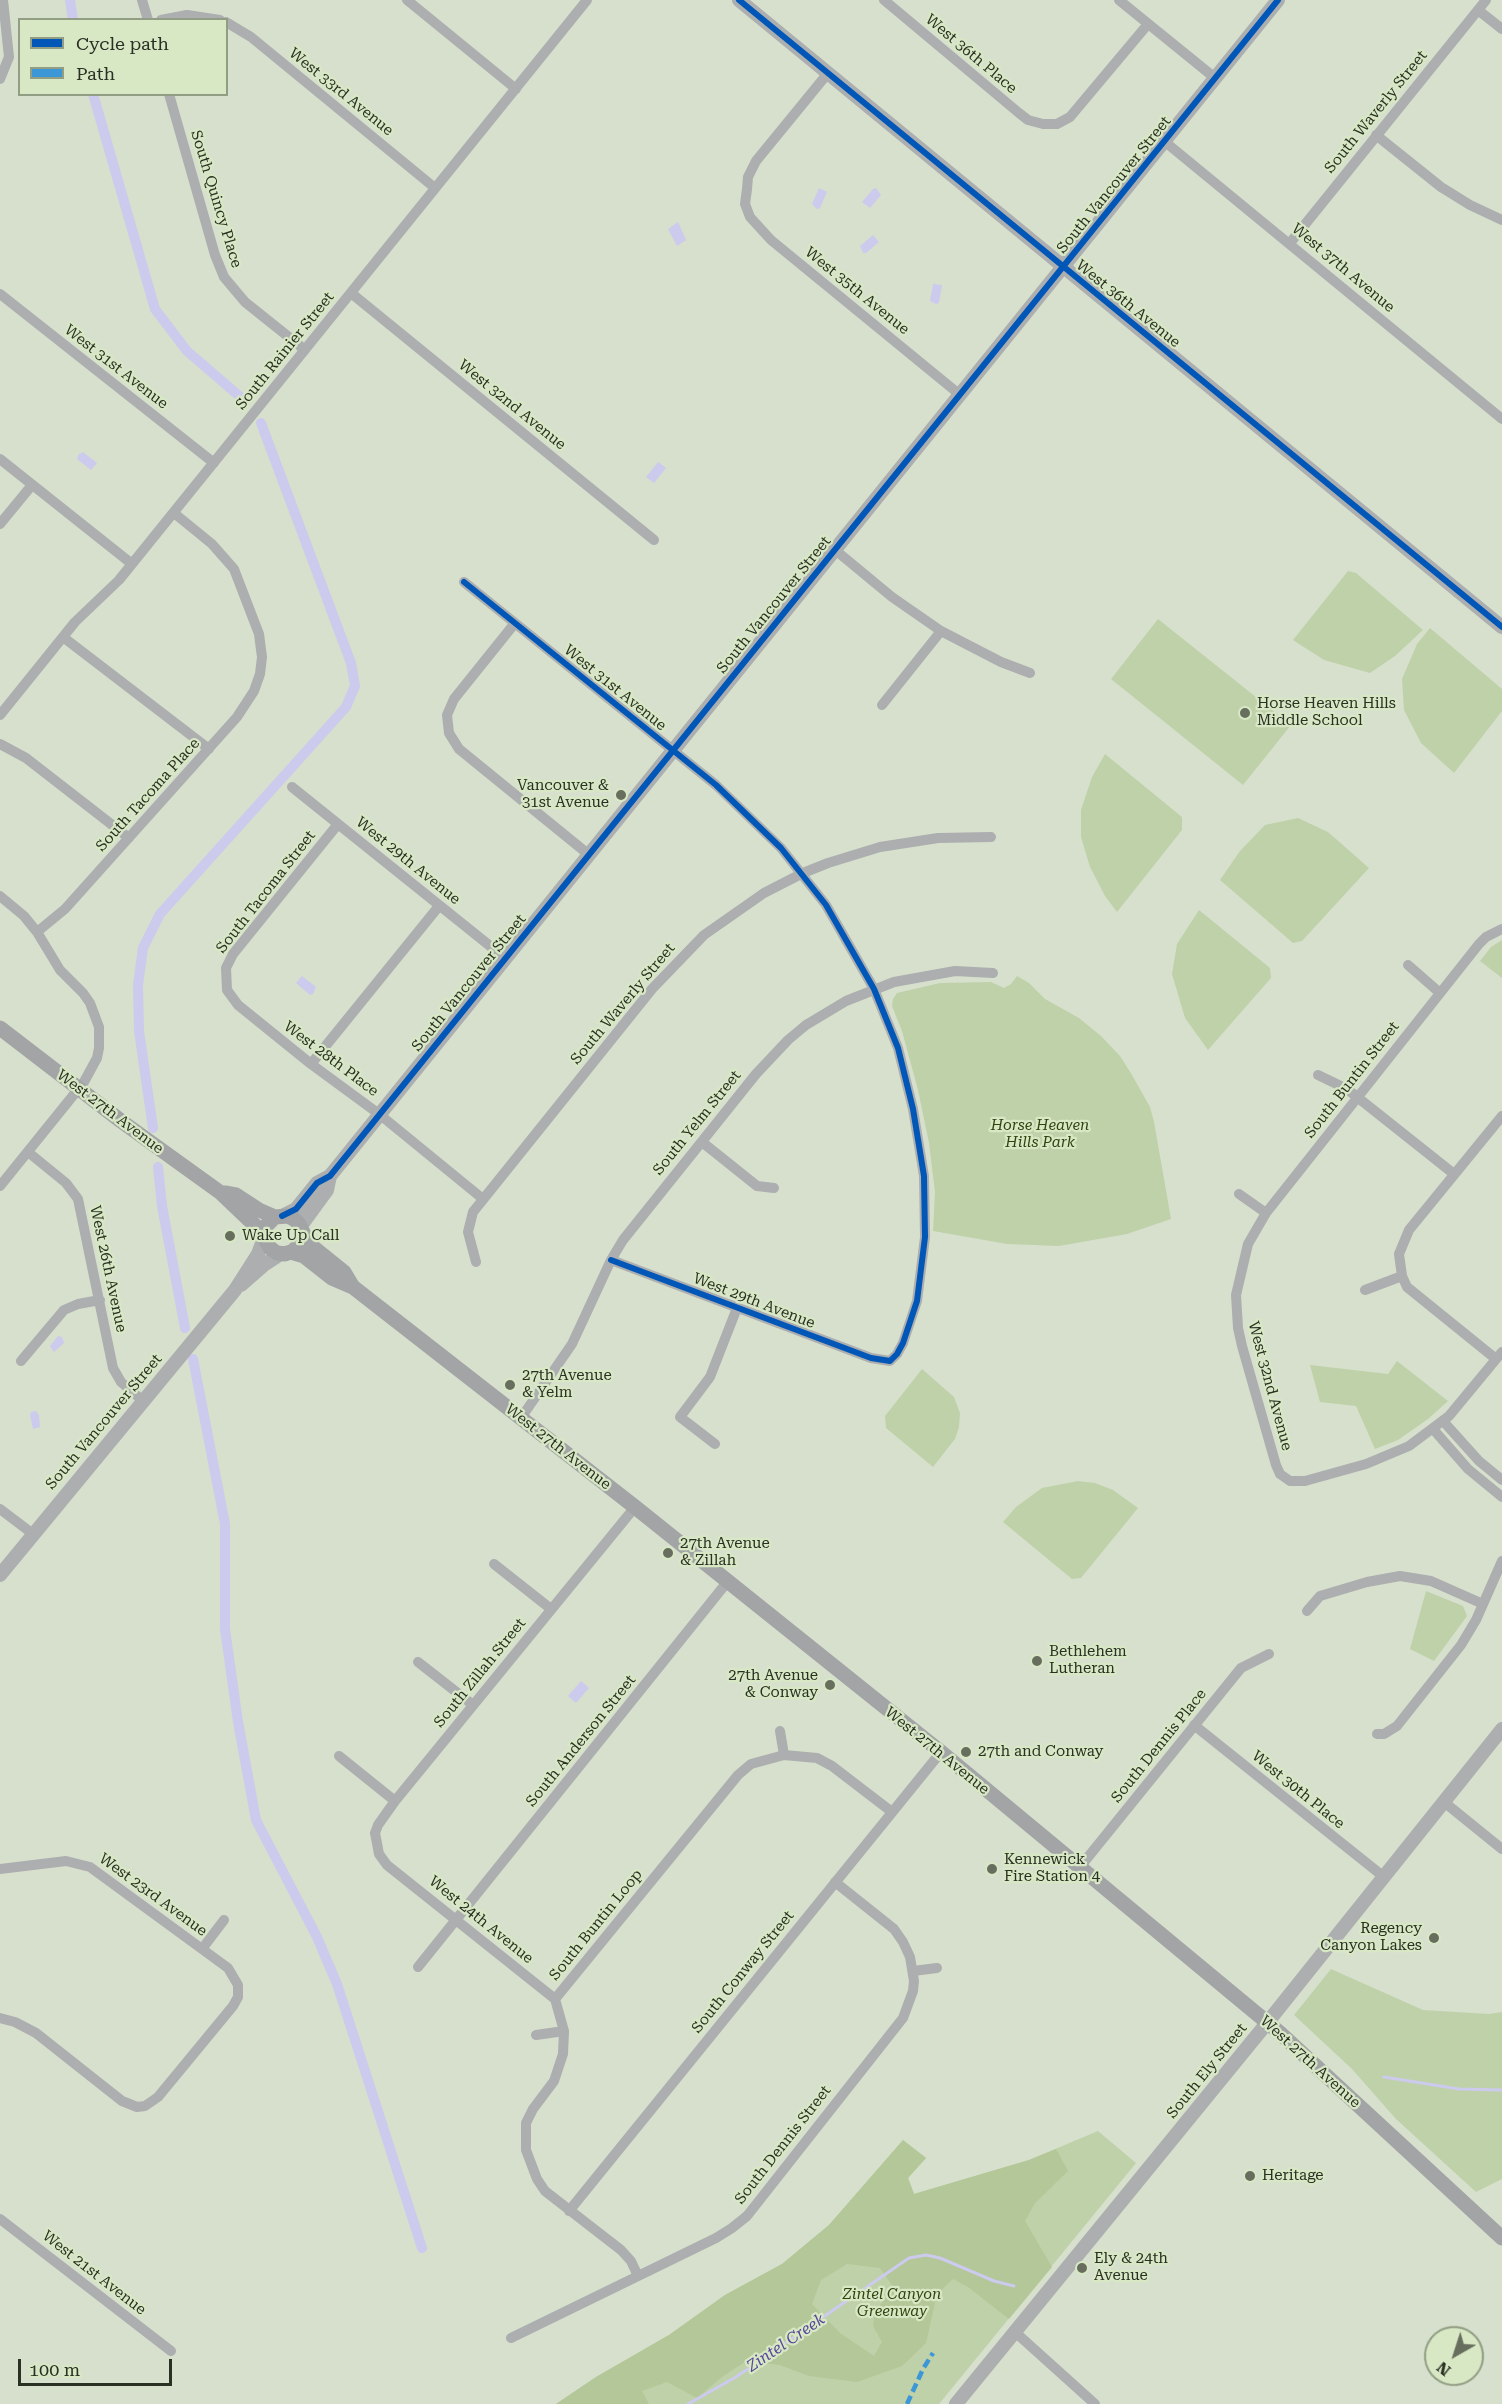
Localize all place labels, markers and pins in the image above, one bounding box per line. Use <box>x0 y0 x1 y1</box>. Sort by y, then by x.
place label: Horse Heaven Hills Middle School <box>1257 695 1396 730</box>
marker: Horse Heaven Hills Middle School <box>1238 706 1252 720</box>
place label: Vancouver & 31st Avenue <box>517 777 609 812</box>
marker: Vancouver & 31st Avenue <box>614 788 628 802</box>
place label: Wake Up Call <box>242 1227 339 1245</box>
marker: Wake Up Call <box>223 1229 237 1243</box>
place label: 27th Avenue & Yelm <box>522 1367 612 1402</box>
marker: 27th Avenue & Yelm <box>503 1378 517 1392</box>
place label: 27th Avenue & Zillah <box>680 1535 770 1570</box>
marker: 27th Avenue & Zillah <box>661 1546 675 1560</box>
place label: Bethlehem Lutheran <box>1049 1643 1127 1678</box>
marker: Bethlehem Lutheran <box>1030 1654 1044 1668</box>
place label: 27th Avenue & Conway <box>728 1667 818 1702</box>
marker: 27th Avenue & Conway <box>823 1678 837 1692</box>
place label: 27th and Conway <box>978 1743 1103 1761</box>
marker: 27th and Conway <box>959 1745 973 1759</box>
place label: Kennewick Fire Station 4 <box>1004 1851 1100 1886</box>
marker: Kennewick Fire Station 4 <box>985 1862 999 1876</box>
place label: Regency Canyon Lakes <box>1320 1920 1422 1955</box>
marker: Regency Canyon Lakes <box>1427 1931 1441 1945</box>
place label: Heritage <box>1262 2167 1324 2185</box>
marker: Heritage <box>1243 2169 1257 2183</box>
place label: Ely & 24th Avenue <box>1094 2250 1168 2285</box>
marker: Ely & 24th Avenue <box>1075 2261 1089 2275</box>

